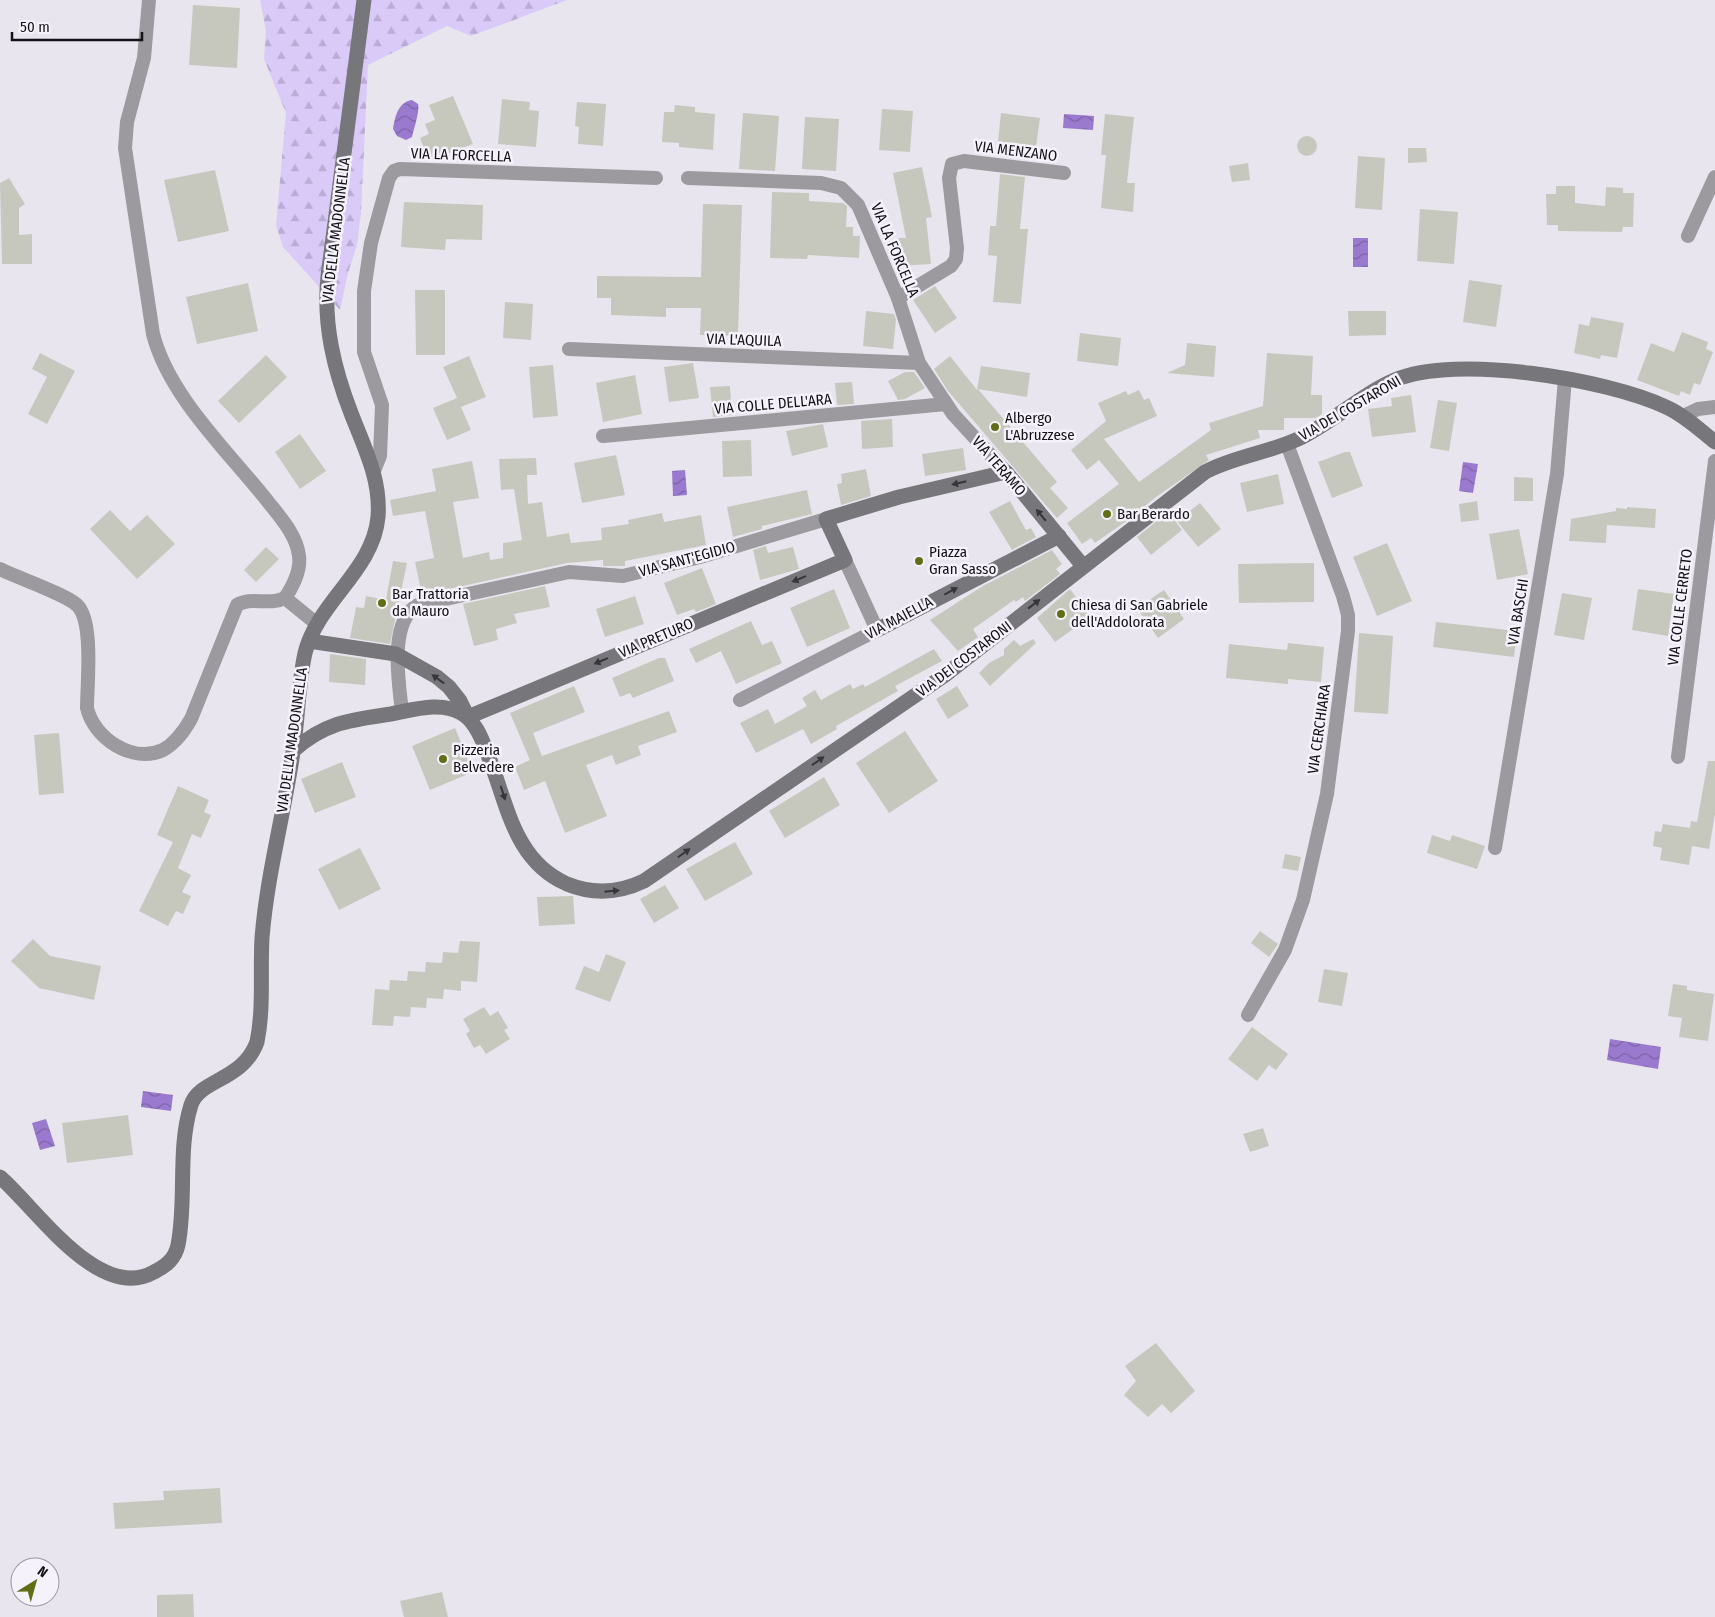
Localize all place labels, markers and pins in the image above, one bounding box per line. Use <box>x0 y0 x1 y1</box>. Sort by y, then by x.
place label: Albergo L'Abruzzese <box>1005 409 1075 444</box>
marker: Albergo L'Abruzzese <box>989 421 1001 433</box>
place label: Bar Berardo <box>1117 505 1190 523</box>
marker: Bar Berardo <box>1101 508 1113 520</box>
place label: Piazza Gran Sasso <box>929 543 996 578</box>
marker: Piazza Gran Sasso <box>913 555 925 567</box>
place label: Bar Trattoria da Mauro <box>392 585 469 620</box>
place label: Chiesa di San Gabriele dell'Addolorata <box>1071 596 1208 631</box>
marker: Bar Trattoria da Mauro <box>376 597 388 609</box>
marker: Chiesa di San Gabriele dell'Addolorata <box>1055 608 1067 620</box>
place label: Pizzeria Belvedere <box>453 741 514 776</box>
marker: Pizzeria Belvedere <box>437 753 449 765</box>

